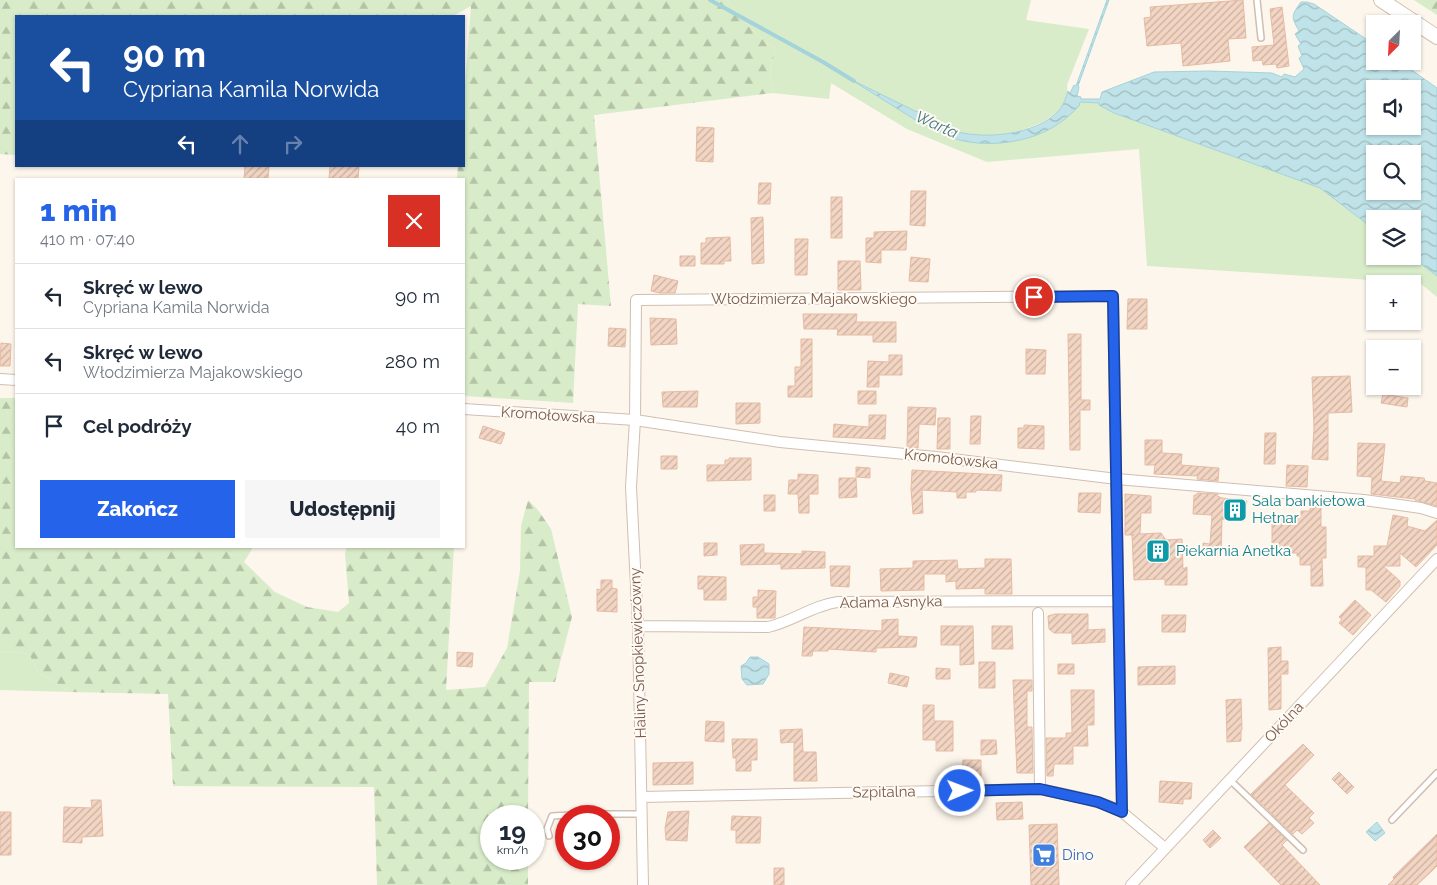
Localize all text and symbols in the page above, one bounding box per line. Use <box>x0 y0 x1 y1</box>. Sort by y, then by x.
north arrow <box>1366 15 1421 70</box>
map controls <box>1366 15 1421 395</box>
text: 90 m <box>123 34 206 75</box>
icon: left <box>40 35 105 100</box>
text: Cypriana Kamila Norwida <box>123 76 379 102</box>
button: sound <box>1366 80 1421 135</box>
water label: Warta <box>913 107 961 142</box>
icon: left <box>173 130 201 158</box>
icon: ahead <box>226 130 254 158</box>
icon: right <box>279 130 307 158</box>
button: search <box>1366 145 1421 200</box>
text: 1 min <box>40 193 117 228</box>
button: close <box>388 195 440 247</box>
button: layers <box>1366 210 1421 265</box>
text: 410 m · 07:40 <box>40 230 135 249</box>
button: + <box>1366 275 1421 330</box>
text: Skręć w lewo <box>83 276 203 298</box>
pin <box>1013 276 1055 318</box>
icon: left <box>40 282 68 310</box>
icon: arrive <box>1020 283 1048 311</box>
text: 90 m <box>395 285 440 307</box>
street label: Włodzimierza Majakowskiego <box>711 290 917 308</box>
text: Cypriana Kamila Norwida <box>83 298 269 317</box>
button: − <box>1366 340 1421 395</box>
text: Skręć w lewo <box>83 341 203 363</box>
icon: left <box>40 347 68 375</box>
text: 280 m <box>385 350 440 372</box>
text: Włodzimierza Majakowskiego <box>83 363 303 382</box>
street label: Kromołowska <box>500 403 596 427</box>
icon: arrive <box>40 412 68 440</box>
text: Cel podróży <box>83 415 192 437</box>
text: 40 m <box>396 415 440 437</box>
street label: Kromołowska <box>903 445 999 473</box>
button: Zakończ <box>40 480 235 538</box>
button: Udostępnij <box>245 480 440 538</box>
place label: Sala bankietowa Hetnar <box>1252 492 1365 527</box>
building icon: Sala bankietowa Hetnar <box>1222 497 1248 523</box>
building icon: Piekarnia Anetka <box>1145 538 1171 564</box>
place label: Piekarnia Anetka <box>1176 542 1291 560</box>
street label: Haliny Snopkiewiczówny <box>626 567 650 739</box>
street label: Adama Asnyka <box>839 592 943 612</box>
street label: Okólna <box>1261 698 1307 746</box>
position arrow <box>933 764 985 816</box>
street label: Szpitalna <box>852 782 916 802</box>
speed limit sign: 30 <box>555 805 620 870</box>
text: 19 <box>499 816 526 846</box>
supermarket icon: Dino <box>1031 842 1057 868</box>
text: km/h <box>497 843 528 857</box>
place label: Dino <box>1062 846 1094 864</box>

